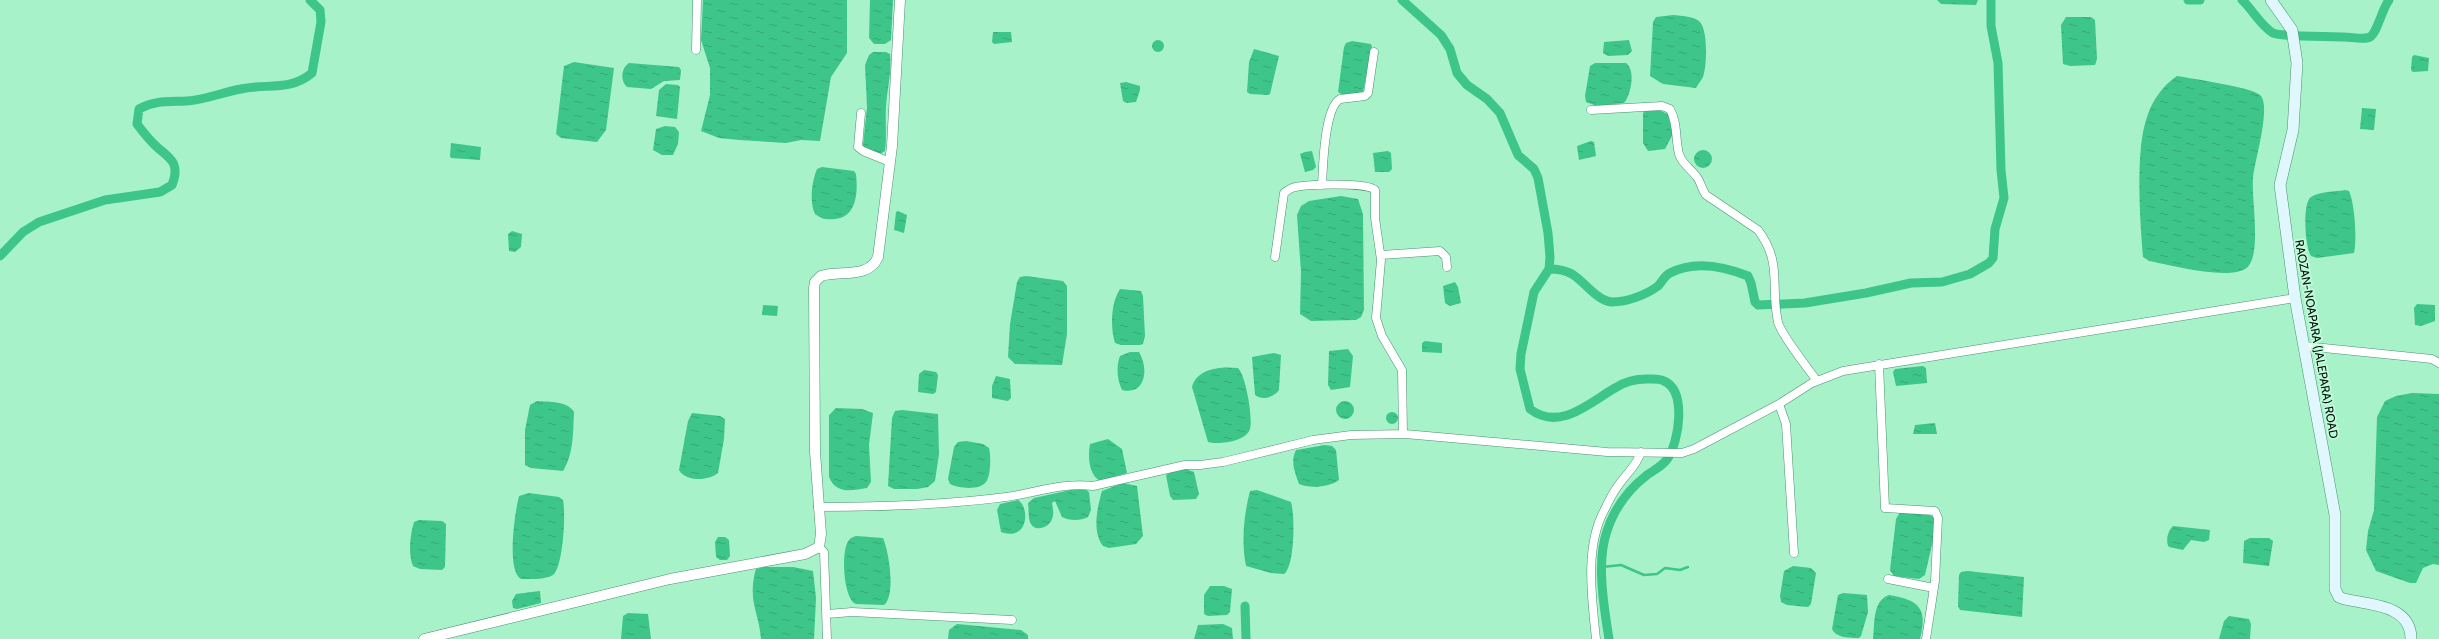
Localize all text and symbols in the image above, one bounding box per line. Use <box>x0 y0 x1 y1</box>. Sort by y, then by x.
street label: RAOZAN-NOAPARA (JALEPARA) ROAD <box>2292 238 2342 440</box>

